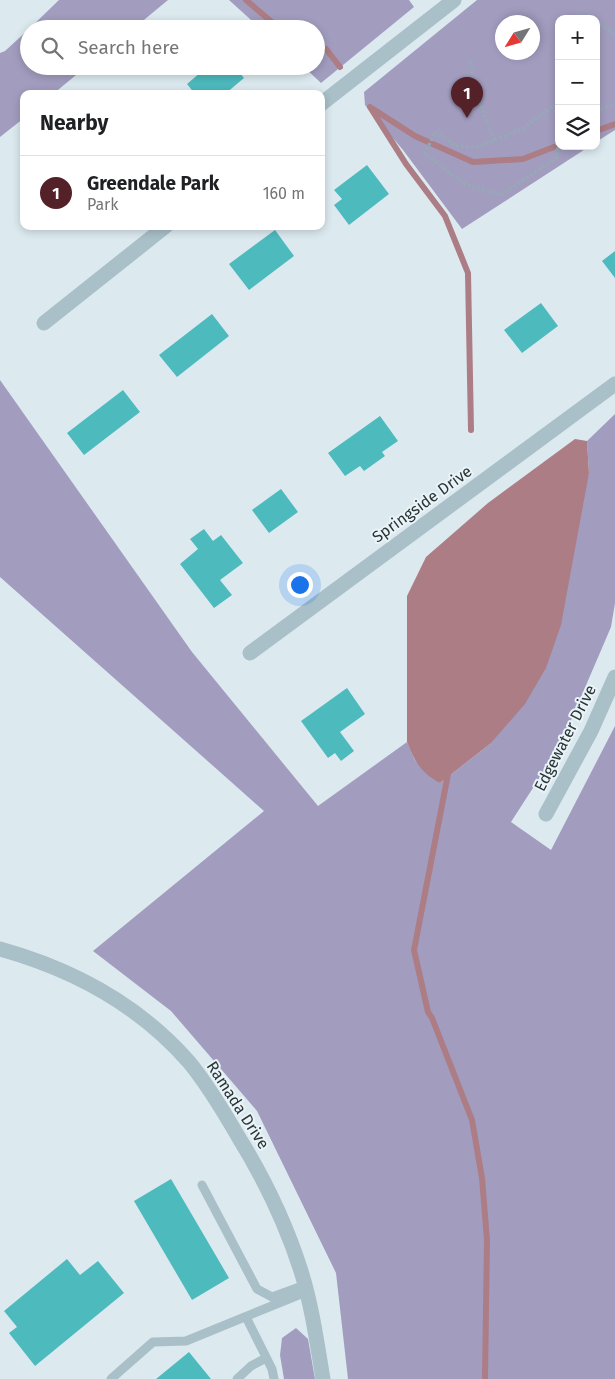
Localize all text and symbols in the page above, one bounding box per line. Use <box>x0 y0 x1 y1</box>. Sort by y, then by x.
north arrow <box>495 15 540 60</box>
map controls <box>555 15 600 150</box>
button: + <box>555 15 600 60</box>
search box <box>20 20 325 75</box>
icon: search <box>38 34 66 62</box>
text: Search here <box>78 36 179 59</box>
button: − <box>555 60 600 105</box>
pin: 1 <box>451 77 483 118</box>
button: layers <box>555 105 600 150</box>
text: Nearby <box>40 110 108 136</box>
text: Greendale Park <box>87 172 219 195</box>
text: 1 <box>52 184 60 203</box>
text: 160 m <box>263 184 305 203</box>
text: Park <box>87 195 119 214</box>
street label: Springside Drive <box>368 461 476 547</box>
your location <box>287 572 313 598</box>
street label: Edgewater Drive <box>530 682 600 794</box>
street label: Ramada Drive <box>203 1058 273 1152</box>

